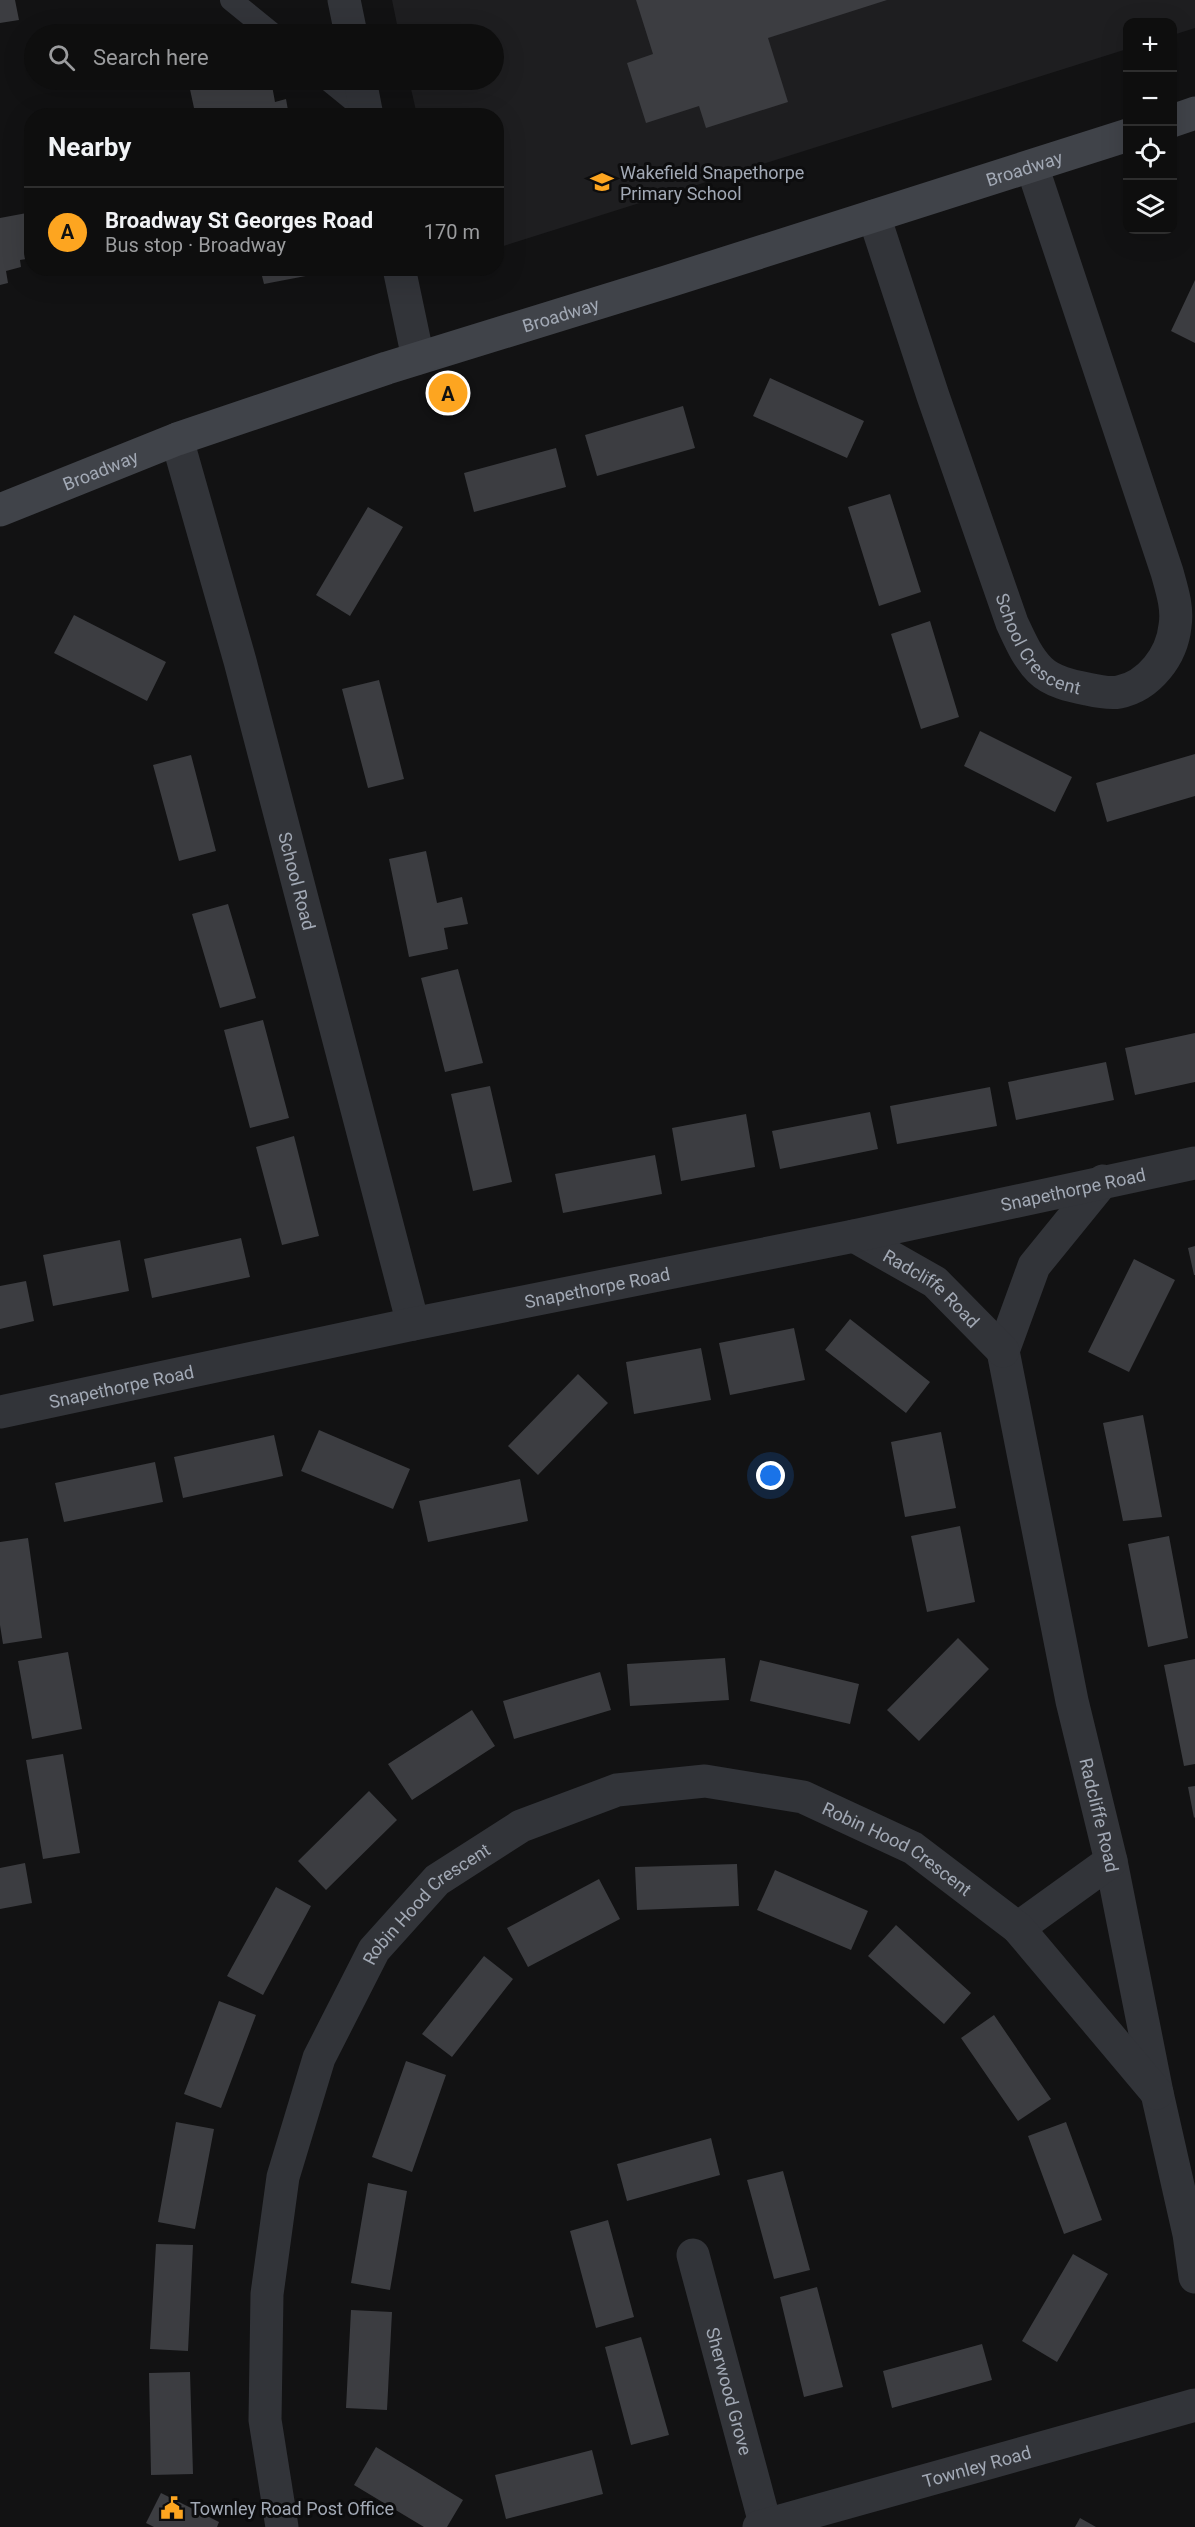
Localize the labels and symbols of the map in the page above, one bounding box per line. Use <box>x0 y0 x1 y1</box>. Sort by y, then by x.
street label: Broadway <box>983 146 1065 190</box>
place label: Wakefield Snapethorpe Primary School <box>620 162 804 204</box>
school or university icon: Wakefield Snapethorpe Primary School <box>589 169 615 195</box>
street label: Broadway <box>520 293 602 336</box>
pin: A <box>428 370 468 416</box>
street label: Broadway <box>60 445 141 494</box>
street label: School Crescent <box>992 590 1083 698</box>
street label: School Road <box>274 829 320 932</box>
street label: Snapethorpe Road <box>999 1163 1147 1215</box>
street label: Radcliffe Road <box>880 1244 984 1332</box>
street label: Snapethorpe Road <box>523 1263 672 1312</box>
street label: Snapethorpe Road <box>47 1360 196 1412</box>
your location <box>756 1461 785 1490</box>
street label: Radcliffe Road <box>1076 1756 1123 1874</box>
street label: Robin Hood Crescent <box>819 1797 976 1900</box>
street label: Robin Hood Crescent <box>358 1838 494 1968</box>
street label: Sherwood Grove <box>702 2325 757 2457</box>
street label: Townley Road <box>920 2441 1033 2491</box>
public building icon: Townley Road Post Office <box>159 2495 185 2521</box>
place label: Townley Road Post Office <box>190 2498 394 2519</box>

